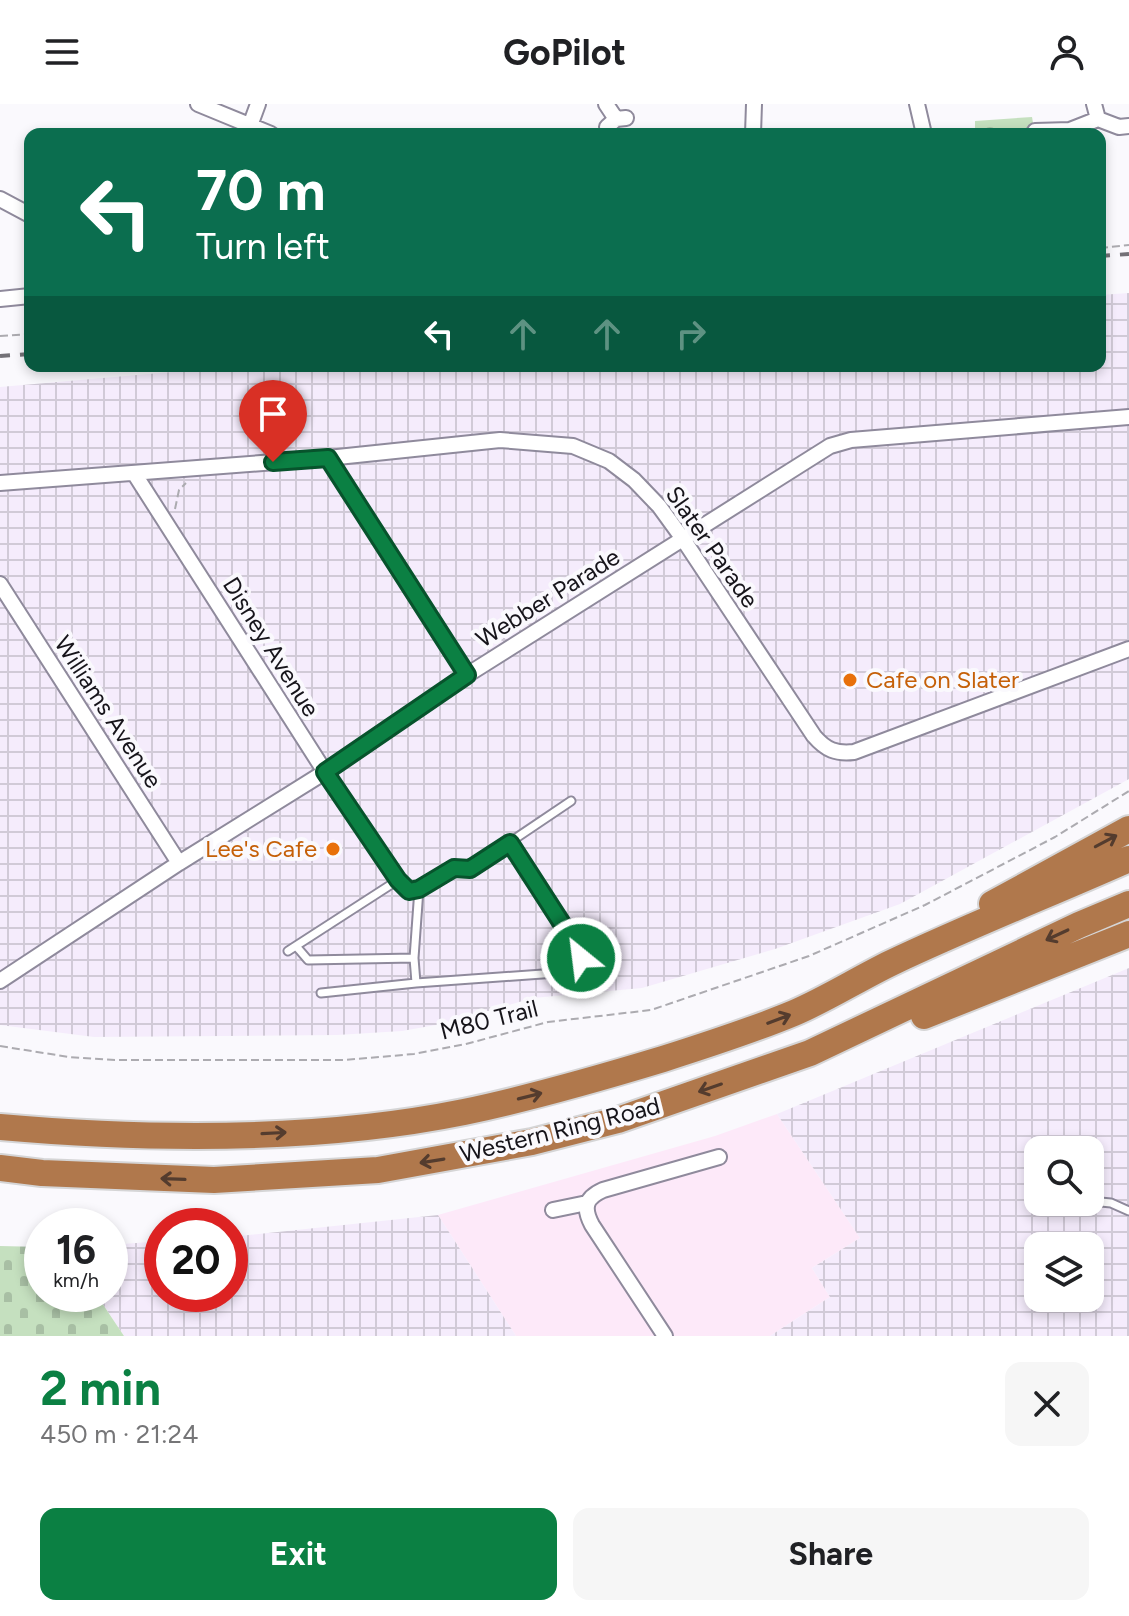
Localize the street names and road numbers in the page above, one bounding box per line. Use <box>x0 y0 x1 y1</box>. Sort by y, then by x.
street label: Slater Parade <box>660 480 765 613</box>
street label: Webber Parade <box>471 542 625 653</box>
street label: Disney Avenue <box>217 572 326 722</box>
street label: Williams Avenue <box>48 630 168 793</box>
street label: M80 Trail <box>437 993 541 1046</box>
street label: Western Ring Road <box>457 1091 663 1168</box>

